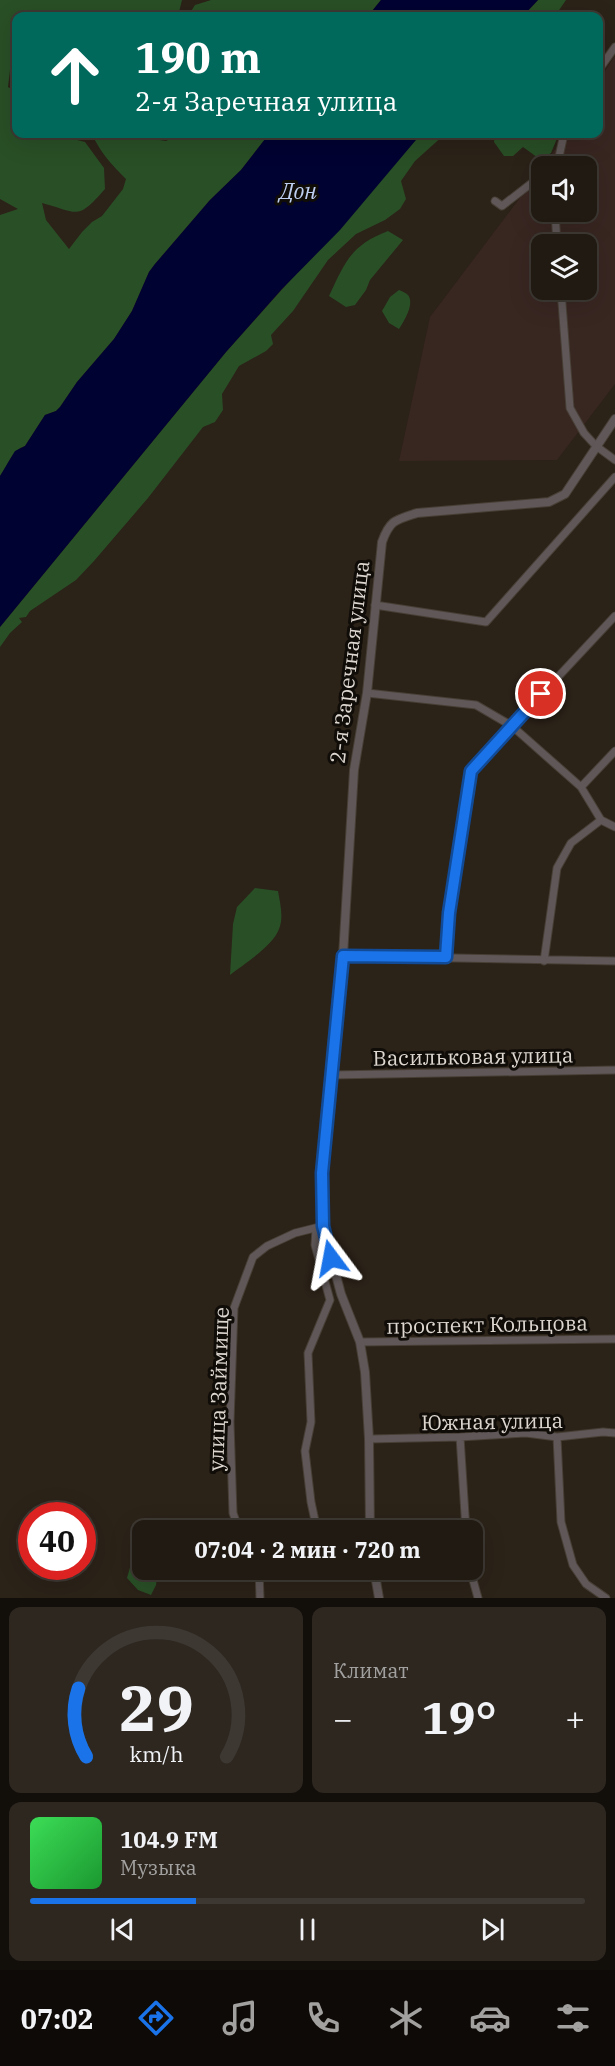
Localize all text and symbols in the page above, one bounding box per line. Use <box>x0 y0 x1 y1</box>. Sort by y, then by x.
text: 190 m <box>135 30 261 85</box>
icon: ahead <box>36 36 114 114</box>
text: 2-я Заречная улица <box>135 83 397 118</box>
map controls <box>531 156 597 300</box>
button: sound <box>531 156 597 222</box>
water label: Дон <box>277 176 317 205</box>
button: layers <box>531 234 597 300</box>
street label: 2-я Заречная улица <box>323 559 375 765</box>
pin <box>515 668 566 719</box>
icon: arrive <box>524 677 557 710</box>
street label: Васильковая улица <box>372 1040 574 1072</box>
position arrow <box>299 1226 363 1290</box>
street label: улица Займище <box>201 1306 235 1472</box>
street label: проспект Кольцова <box>386 1308 588 1340</box>
street label: Южная улица <box>421 1406 563 1436</box>
speed limit sign: 40 <box>18 1502 96 1580</box>
text: 07:04 · 2 мин · 720 m <box>194 1535 421 1564</box>
text: Климат <box>333 1657 409 1684</box>
text: 29 <box>119 1667 193 1748</box>
text: 19° <box>421 1688 497 1746</box>
text: − <box>333 1697 353 1740</box>
text: + <box>565 1697 585 1740</box>
text: km/h <box>129 1740 183 1768</box>
text: 104.9 FM <box>120 1825 218 1854</box>
text: Музыка <box>120 1854 197 1881</box>
icon: previous <box>106 1913 139 1946</box>
icon: pause <box>291 1913 324 1946</box>
icon: next <box>476 1913 509 1946</box>
icon: directions <box>135 1997 177 2039</box>
icon: music <box>219 1997 261 2039</box>
icon: phone <box>302 1997 344 2039</box>
icon: climate <box>385 1997 427 2039</box>
icon: car <box>469 1997 511 2039</box>
icon: filters <box>552 1997 594 2039</box>
text: 07:02 <box>21 2001 94 2036</box>

